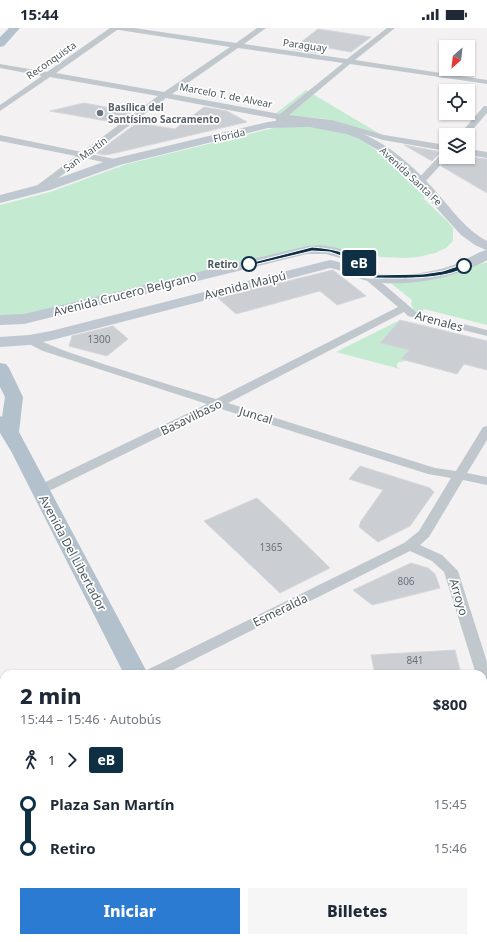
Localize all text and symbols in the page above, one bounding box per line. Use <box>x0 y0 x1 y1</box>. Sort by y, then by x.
text: 15:44 <box>20 4 59 24</box>
street label: Paraguay <box>282 35 329 55</box>
street label: Reconquista <box>23 38 79 82</box>
north arrow <box>439 40 475 76</box>
map controls <box>439 40 475 164</box>
street label: Marcelo T. de Alvear <box>178 79 274 111</box>
button: locate <box>439 84 475 120</box>
place label: Basílica del Santísimo Sacramento <box>108 100 220 126</box>
marker: Basílica del Santísimo Sacramento <box>95 108 105 118</box>
street label: Florida <box>212 125 246 145</box>
button: layers <box>439 128 475 164</box>
street label: San Martín <box>60 133 110 175</box>
street label: Avenida Santa Fe <box>377 144 445 209</box>
line badge: eB <box>341 250 377 276</box>
text: eB <box>350 253 368 272</box>
marker: Retiro <box>241 256 257 272</box>
place label: Retiro <box>208 257 238 271</box>
unlabelled marker <box>456 258 472 274</box>
street label: Avenida Maipú <box>202 267 288 303</box>
street label: Avenida Crucero Belgrano <box>52 268 198 320</box>
street label: Arenales <box>413 306 465 336</box>
house number: 1300 <box>88 332 111 346</box>
street label: Basavilbaso <box>157 395 225 439</box>
street label: Juncal <box>236 402 275 428</box>
street label: Avenida Del Libertador <box>35 492 111 614</box>
house number: 1365 <box>260 540 283 554</box>
house number: 806 <box>397 574 415 588</box>
street label: Arroyo <box>445 576 473 618</box>
street label: Esmeralda <box>250 589 310 631</box>
house number: 841 <box>406 653 424 667</box>
text: 2 min <box>20 680 81 710</box>
text: $800 <box>433 694 467 714</box>
text: 15:44 – 15:46 · Autobús <box>20 710 161 728</box>
icon: walk <box>20 749 42 771</box>
icon: forward <box>61 749 83 771</box>
text: eB <box>97 750 115 769</box>
text: 1 <box>48 751 55 769</box>
text: Plaza San Martín <box>50 794 175 814</box>
text: 15:45 <box>434 795 467 813</box>
text: Retiro <box>50 838 96 858</box>
text: 15:46 <box>434 839 467 857</box>
button: Iniciar <box>20 888 240 934</box>
button: Billetes <box>248 888 467 934</box>

